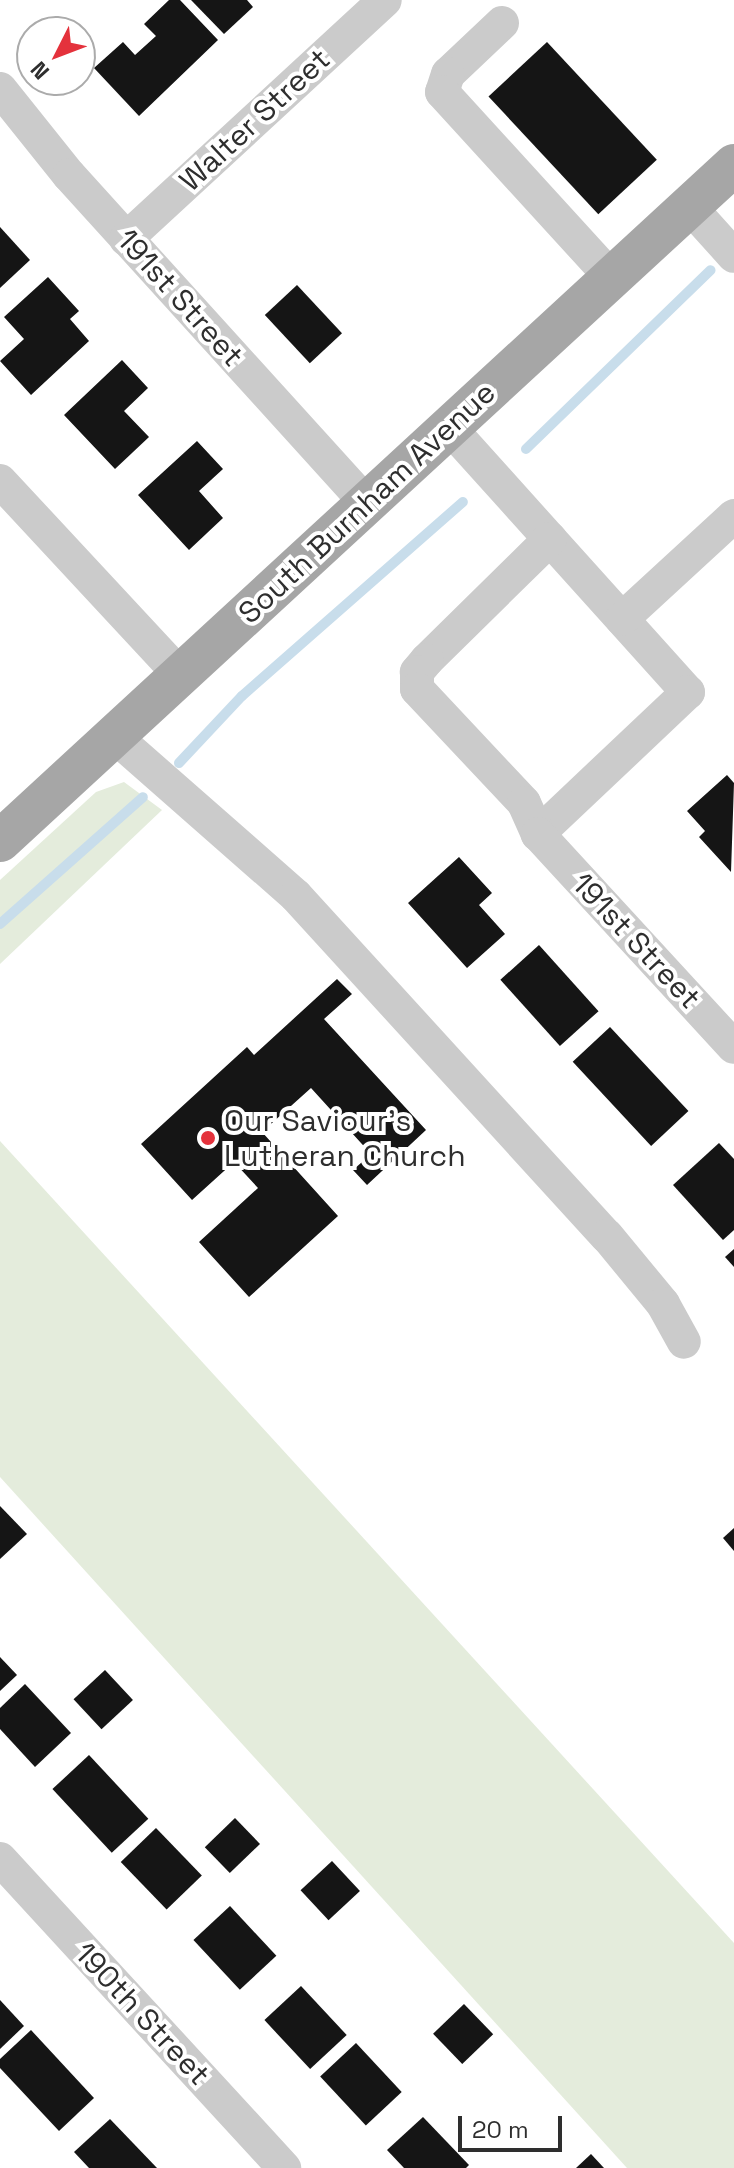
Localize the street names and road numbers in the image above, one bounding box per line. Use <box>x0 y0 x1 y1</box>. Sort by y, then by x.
street label: Walter Street <box>172 41 338 199</box>
street label: 191st Street <box>109 222 251 374</box>
street label: South Burnham Avenue <box>231 375 503 631</box>
street label: 191st Street <box>564 866 708 1016</box>
street label: 190th Street <box>67 1935 217 2093</box>

